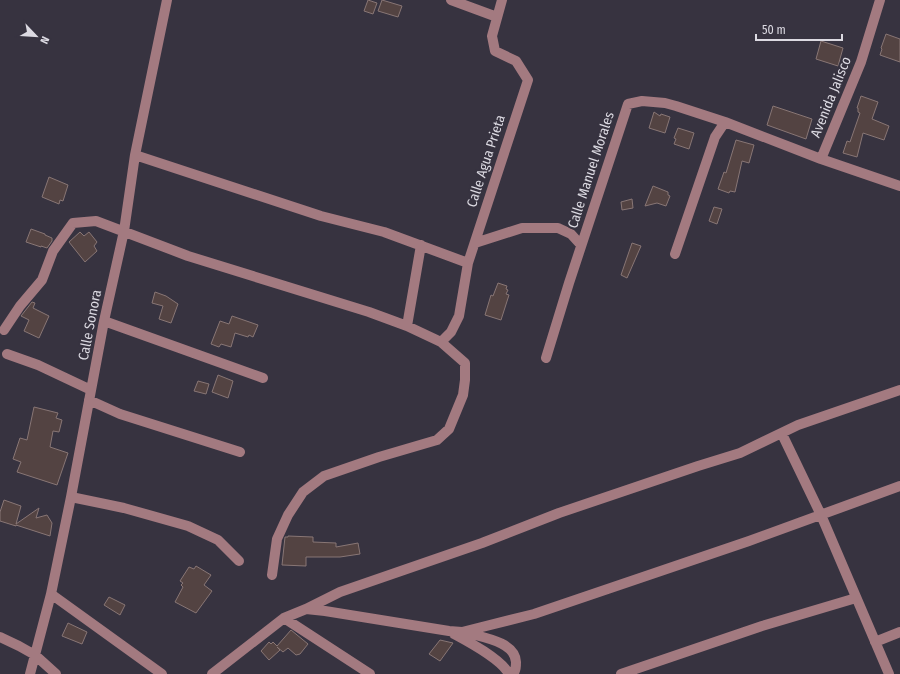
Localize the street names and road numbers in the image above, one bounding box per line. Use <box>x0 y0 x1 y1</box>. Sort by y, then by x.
street label: Avenida Jalisco <box>807 54 855 140</box>
street label: Calle Manuel Morales <box>564 110 618 230</box>
street label: Calle Agua Prieta <box>463 112 509 209</box>
street label: Calle Sonora <box>75 288 105 362</box>

